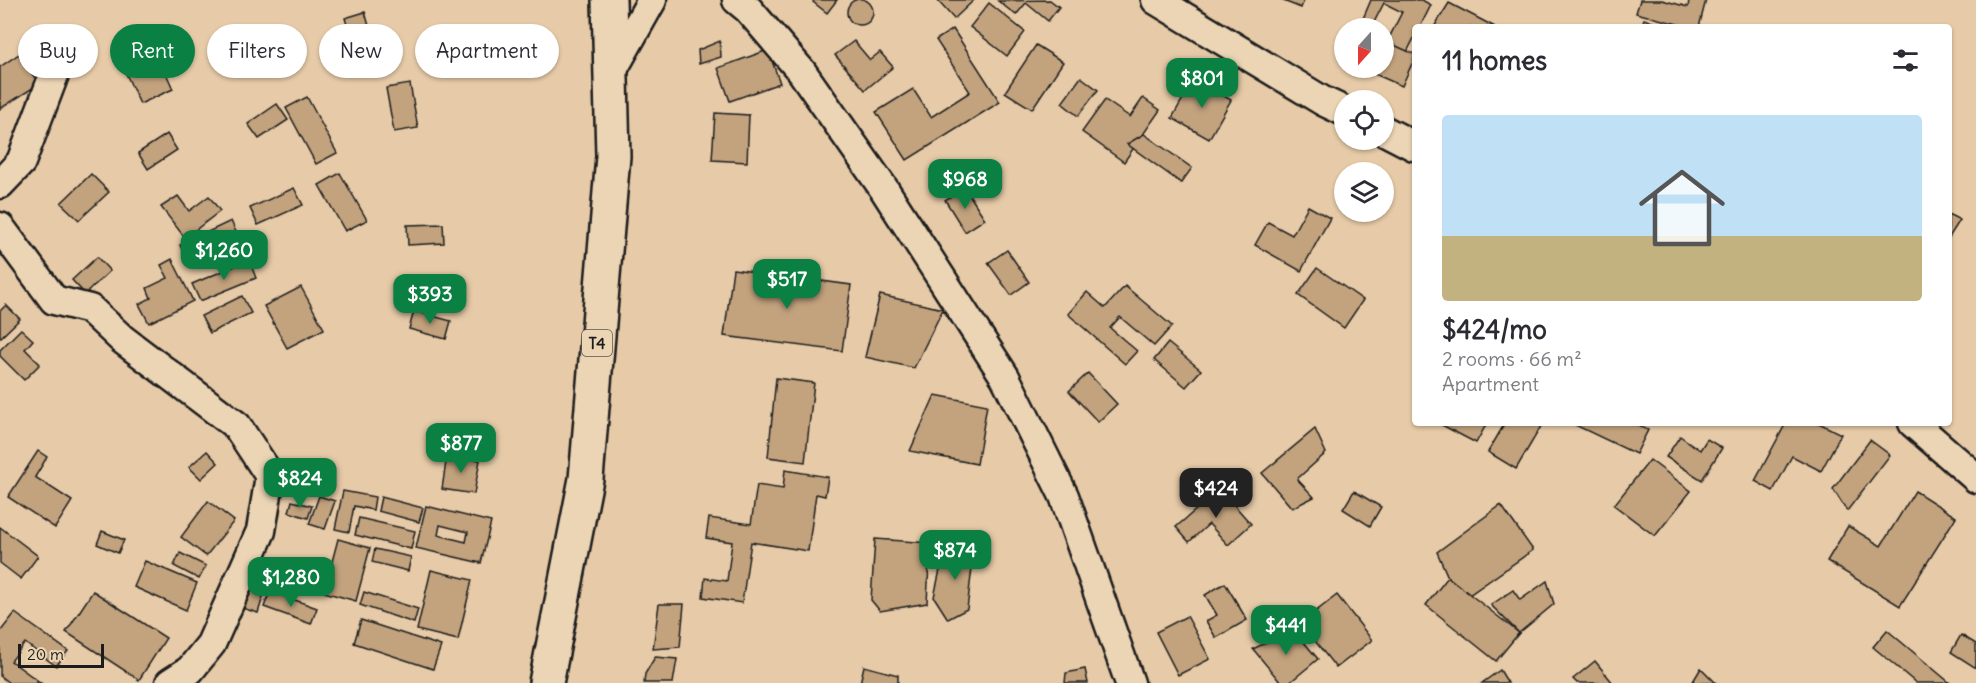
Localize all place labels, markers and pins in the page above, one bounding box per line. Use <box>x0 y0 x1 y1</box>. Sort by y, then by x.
pin: $801 <box>1166 58 1238 109</box>
pin: $968 <box>929 159 1001 210</box>
pin: $1,260 <box>175 230 273 281</box>
pin: $517 <box>751 259 823 310</box>
pin: $393 <box>394 274 466 325</box>
pin: $877 <box>425 423 497 474</box>
pin: $824 <box>264 458 336 509</box>
pin: $424 <box>1180 468 1252 519</box>
pin: $874 <box>919 530 991 581</box>
pin: $1,280 <box>242 557 340 608</box>
pin: $441 <box>1250 605 1322 656</box>

